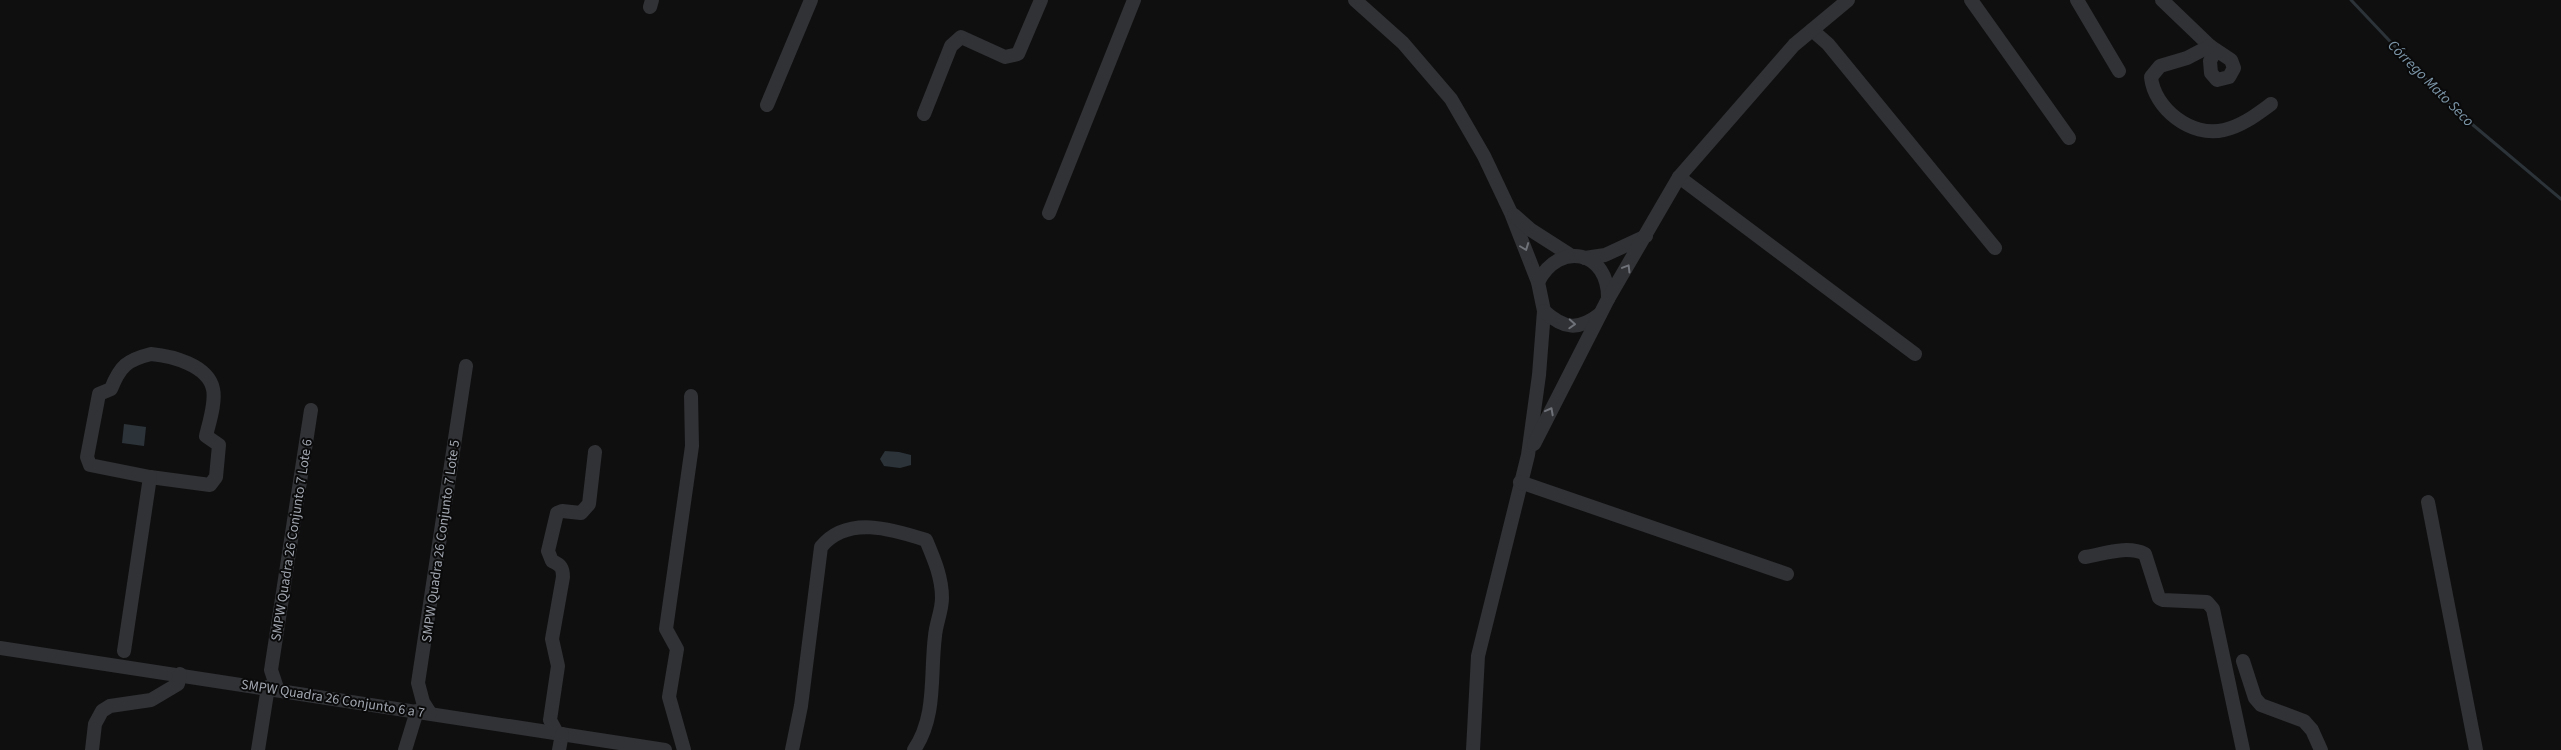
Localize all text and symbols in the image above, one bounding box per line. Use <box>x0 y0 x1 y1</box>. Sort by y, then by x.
water label: Córrego Mato Seco <box>2383 35 2479 132</box>
one-way arrow <box>1519 242 1529 251</box>
one-way arrow <box>1620 264 1630 273</box>
one-way arrow <box>1568 319 1576 330</box>
one-way arrow <box>1544 407 1554 416</box>
street label: SMPW Quadra 26 Conjunto 7 Lote 6 <box>266 438 318 643</box>
street label: SMPW Quadra 26 Conjunto 7 Lote 5 <box>417 439 465 644</box>
street label: SMPW Quadra 26 Conjunto 6 a 7 <box>240 675 426 723</box>

